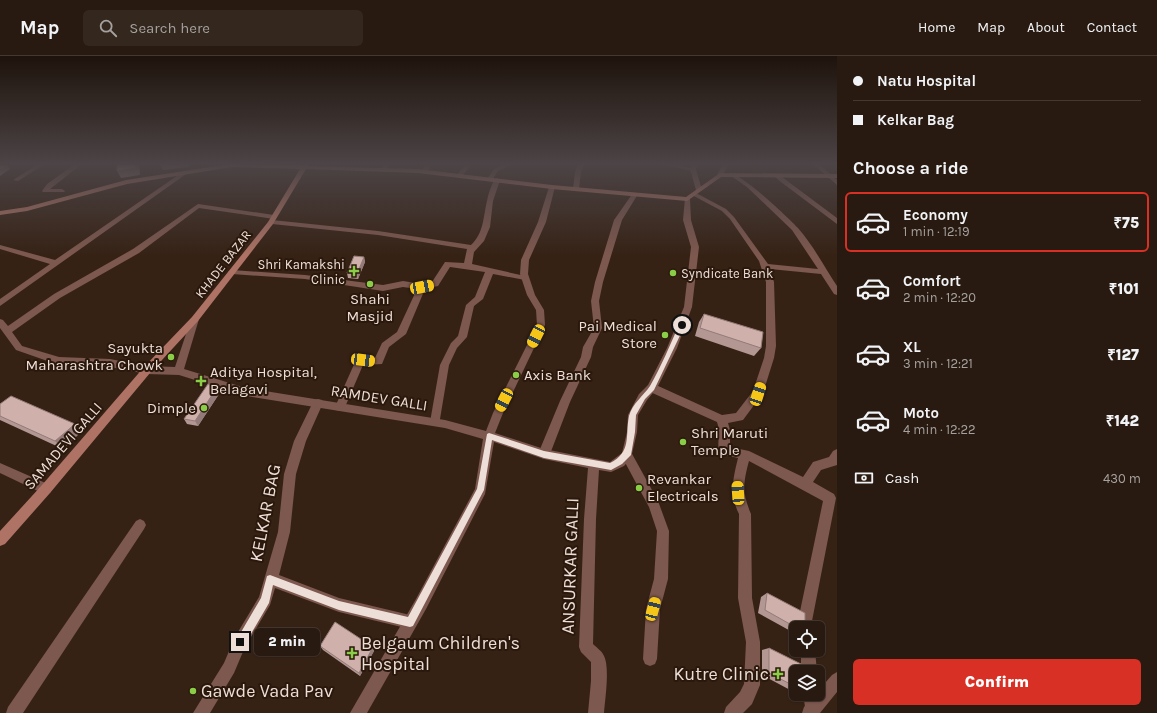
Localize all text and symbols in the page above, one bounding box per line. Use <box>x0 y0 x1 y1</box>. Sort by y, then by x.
search box <box>83 10 363 46</box>
text: Map <box>20 17 59 39</box>
icon: search <box>97 17 119 39</box>
text: Search here <box>129 19 210 37</box>
text: Home <box>918 19 955 36</box>
text: Map <box>977 19 1005 36</box>
text: About <box>1027 19 1065 36</box>
text: Contact <box>1087 19 1137 36</box>
text: Natu Hospital <box>877 72 976 90</box>
text: Kelkar Bag <box>877 111 954 129</box>
text: Choose a ride <box>853 157 968 179</box>
icon: car <box>855 204 891 240</box>
text: Economy <box>903 206 968 224</box>
text: ₹75 <box>1114 214 1139 232</box>
text: 1 min · 12:19 <box>903 224 969 239</box>
street label: KHADE BAZAR <box>192 227 254 301</box>
place label: Shri Kamakshi Clinic <box>257 257 345 287</box>
marker: Shri Kamakshi Clinic <box>348 265 360 277</box>
place label: Syndicate Bank <box>681 266 773 281</box>
marker: Syndicate Bank <box>668 268 678 278</box>
icon: car <box>855 270 891 306</box>
text: Comfort <box>903 272 961 290</box>
marker: Shahi Masjid <box>365 279 375 289</box>
car <box>409 279 435 295</box>
text: ₹101 <box>1109 280 1139 298</box>
place label: Shahi Masjid <box>347 290 393 325</box>
text: 2 min · 12:20 <box>903 290 976 305</box>
route start <box>673 316 691 334</box>
place label: Pai Medical Store <box>578 317 657 352</box>
car <box>525 323 547 349</box>
marker: Pai Medical Store <box>660 330 670 340</box>
icon: car <box>855 336 891 372</box>
text: XL <box>903 338 921 356</box>
place label: Sayukta Maharashtra Chowk <box>25 339 163 374</box>
text: ₹127 <box>1107 346 1139 364</box>
marker: Sayukta Maharashtra Chowk <box>166 352 176 362</box>
car <box>350 353 376 367</box>
text: 3 min · 12:21 <box>903 356 973 371</box>
place label: Aditya Hospital, Belagavi <box>210 363 317 398</box>
place label: Axis Bank <box>524 366 591 384</box>
marker: Axis Bank <box>511 370 521 380</box>
marker: Aditya Hospital, Belagavi <box>195 375 207 387</box>
street label: RAMDEV GALLI <box>330 381 428 415</box>
car <box>749 381 767 407</box>
car <box>493 387 515 413</box>
street label: SAMADEVI GALLI <box>20 399 106 493</box>
place label: Dimple <box>147 399 196 417</box>
icon: car <box>855 402 891 438</box>
marker: Dimple <box>199 403 209 413</box>
text: Moto <box>903 404 939 422</box>
text: ₹142 <box>1106 412 1139 430</box>
text: 4 min · 12:22 <box>903 422 976 437</box>
place label: Shri Maruti Temple <box>691 424 768 459</box>
marker: Shri Maruti Temple <box>678 437 688 447</box>
street label: KELKAR BAG <box>245 462 285 564</box>
icon: cash <box>853 467 875 489</box>
text: Cash <box>885 469 919 487</box>
place label: Revankar Electricals <box>647 470 719 505</box>
text: 430 m <box>1103 471 1141 486</box>
car <box>731 481 745 505</box>
marker: Revankar Electricals <box>634 483 644 493</box>
street label: ANSURKAR GALLI <box>557 497 583 635</box>
car <box>644 596 662 622</box>
map controls <box>789 621 825 701</box>
button: locate <box>789 621 825 657</box>
callout: 2 min <box>254 628 320 656</box>
place label: Belgaum Children's Hospital <box>361 632 520 675</box>
route end <box>231 633 249 651</box>
text: 2 min <box>268 634 306 649</box>
marker: Belgaum Children's Hospital <box>346 647 358 659</box>
button: Confirm <box>853 659 1141 705</box>
place label: Kutre Clinic <box>673 663 769 685</box>
button: layers <box>789 665 825 701</box>
marker: Kutre Clinic <box>772 668 784 680</box>
place label: Gawde Vada Pav <box>201 680 333 702</box>
marker: Gawde Vada Pav <box>188 686 198 696</box>

